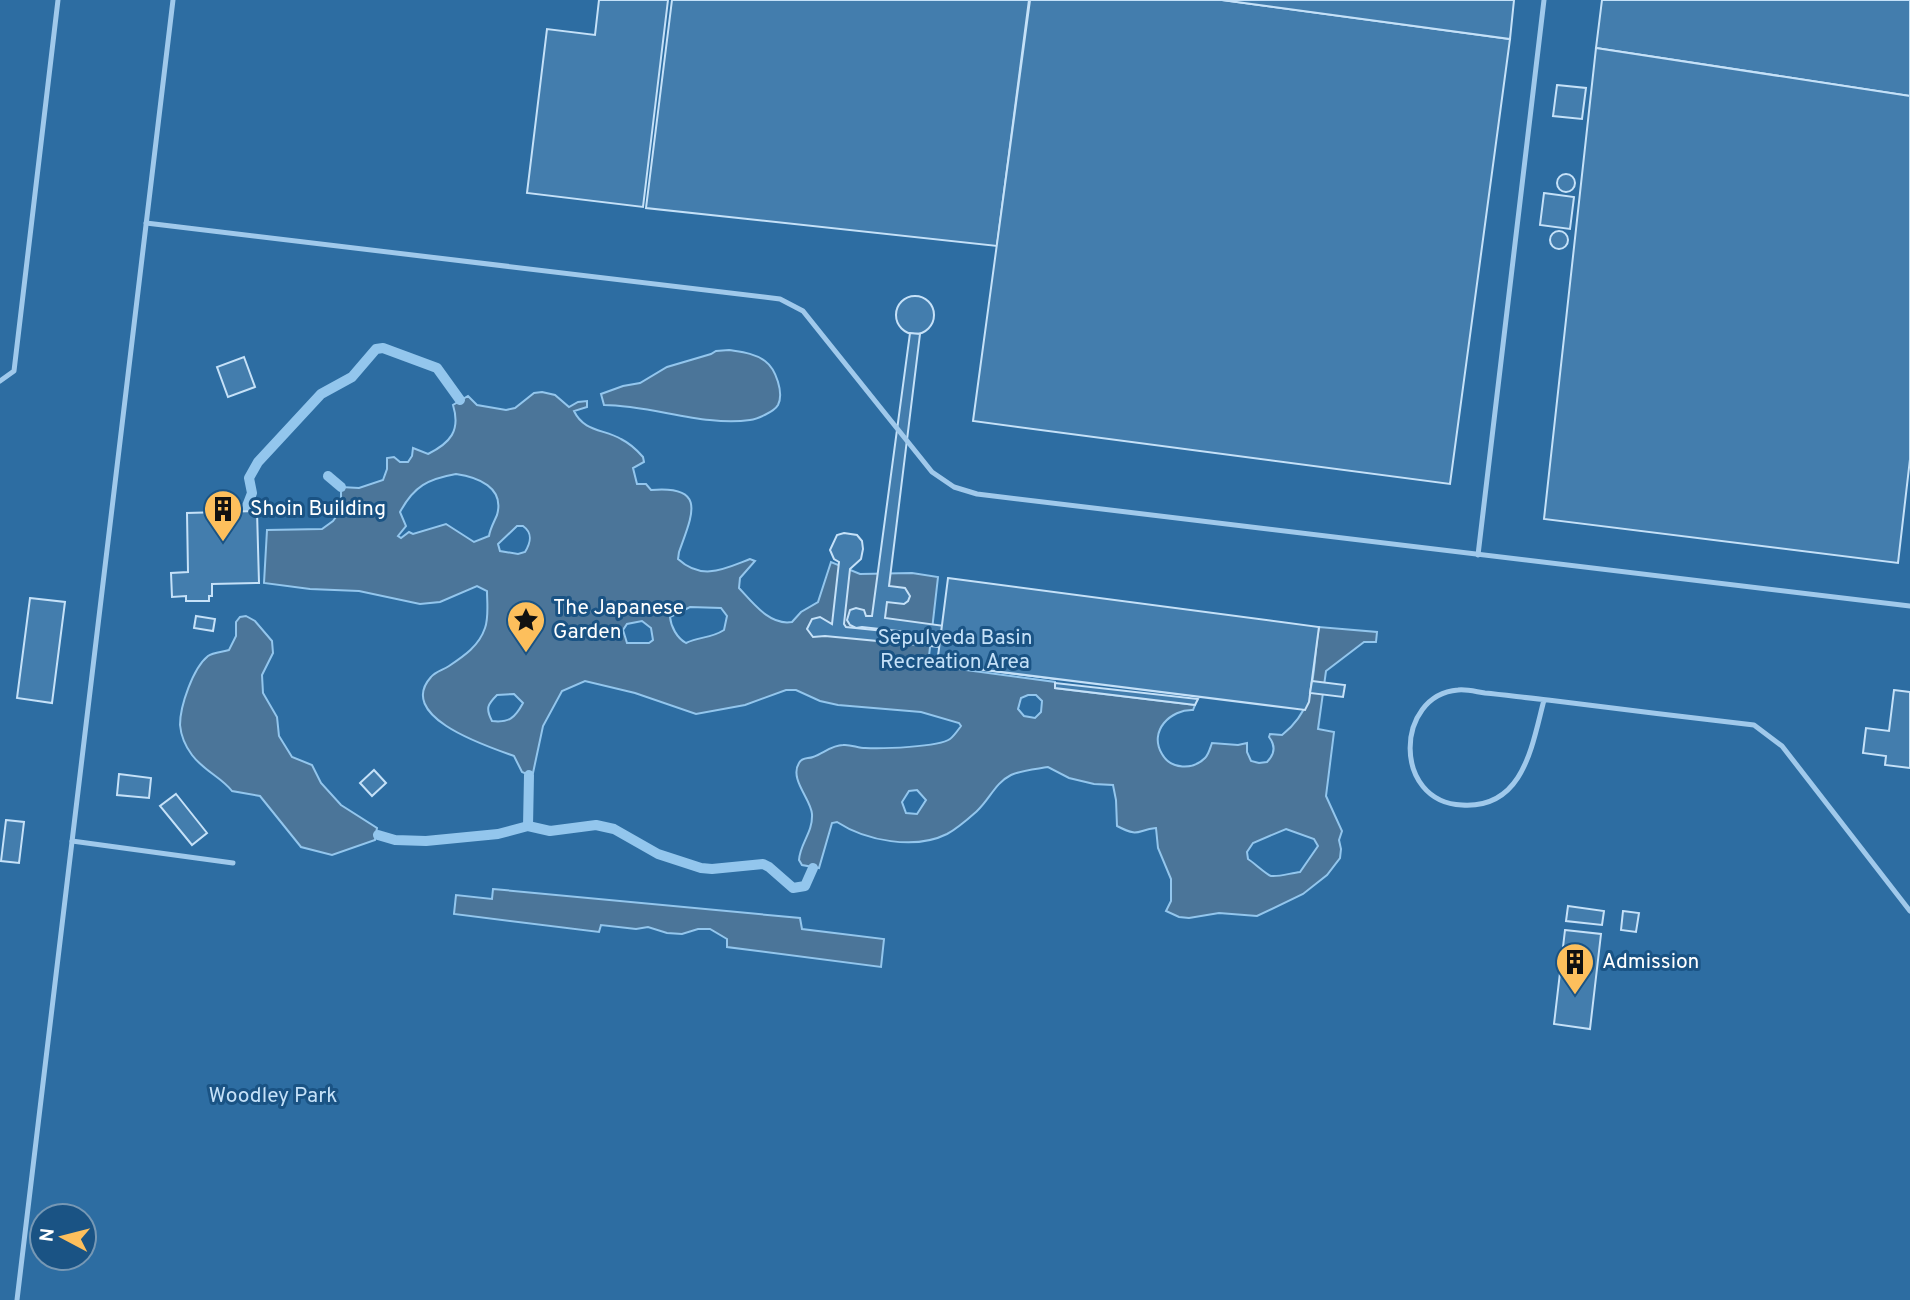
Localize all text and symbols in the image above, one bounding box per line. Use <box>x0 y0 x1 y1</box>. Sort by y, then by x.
building icon: Shoin Building <box>202 488 244 543</box>
place label: Shoin Building <box>250 496 386 523</box>
place label: The Japanese Garden <box>553 595 684 646</box>
place icon: The Japanese Garden <box>505 599 547 654</box>
park label: Sepulveda Basin Recreation Area <box>877 625 1033 676</box>
building icon: Admission <box>1554 941 1596 996</box>
place label: Admission <box>1602 949 1699 976</box>
park label: Woodley Park <box>209 1083 337 1110</box>
north arrow <box>28 1202 98 1272</box>
text: N <box>35 1227 61 1243</box>

